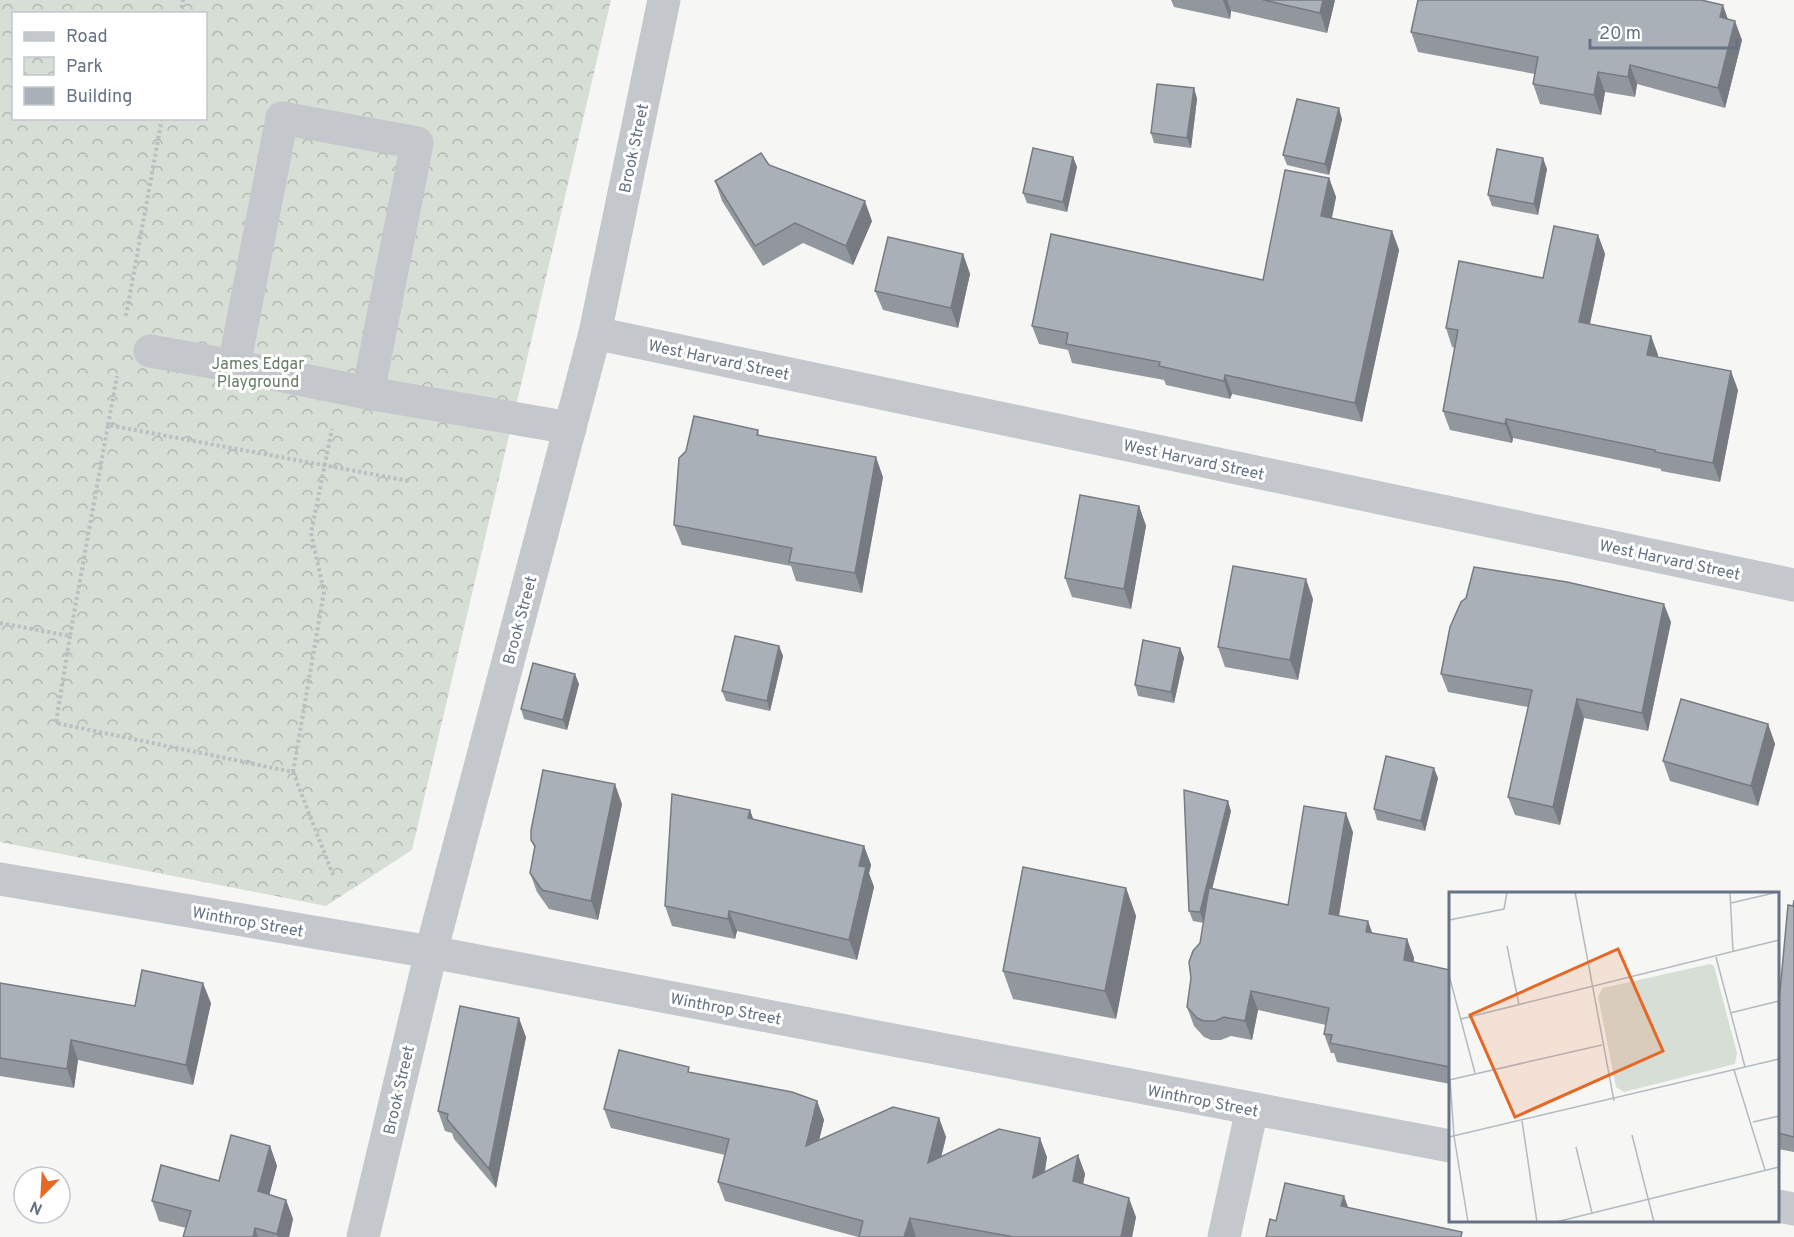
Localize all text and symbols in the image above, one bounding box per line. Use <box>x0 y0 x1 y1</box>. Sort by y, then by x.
legend <box>12 12 207 120</box>
scale bar <box>1590 12 1737 50</box>
text: 20 m <box>1599 23 1641 46</box>
text: Road <box>66 26 108 49</box>
text: Park <box>66 56 103 79</box>
text: Building <box>66 86 132 109</box>
street label: Brook Street <box>616 102 654 195</box>
street label: West Harvard Street <box>646 336 791 386</box>
park label: James Edgar Playground <box>212 355 304 393</box>
street label: West Harvard Street <box>1121 436 1266 486</box>
street label: West Harvard Street <box>1597 536 1742 586</box>
street label: Brook Street <box>500 574 542 667</box>
inset map <box>1449 892 1779 1222</box>
street label: Winthrop Street <box>190 903 305 943</box>
street label: Winthrop Street <box>668 989 783 1031</box>
street label: Brook Street <box>380 1044 420 1137</box>
street label: Winthrop Street <box>1145 1081 1260 1123</box>
north arrow <box>12 1165 72 1225</box>
text: N <box>27 1195 46 1218</box>

